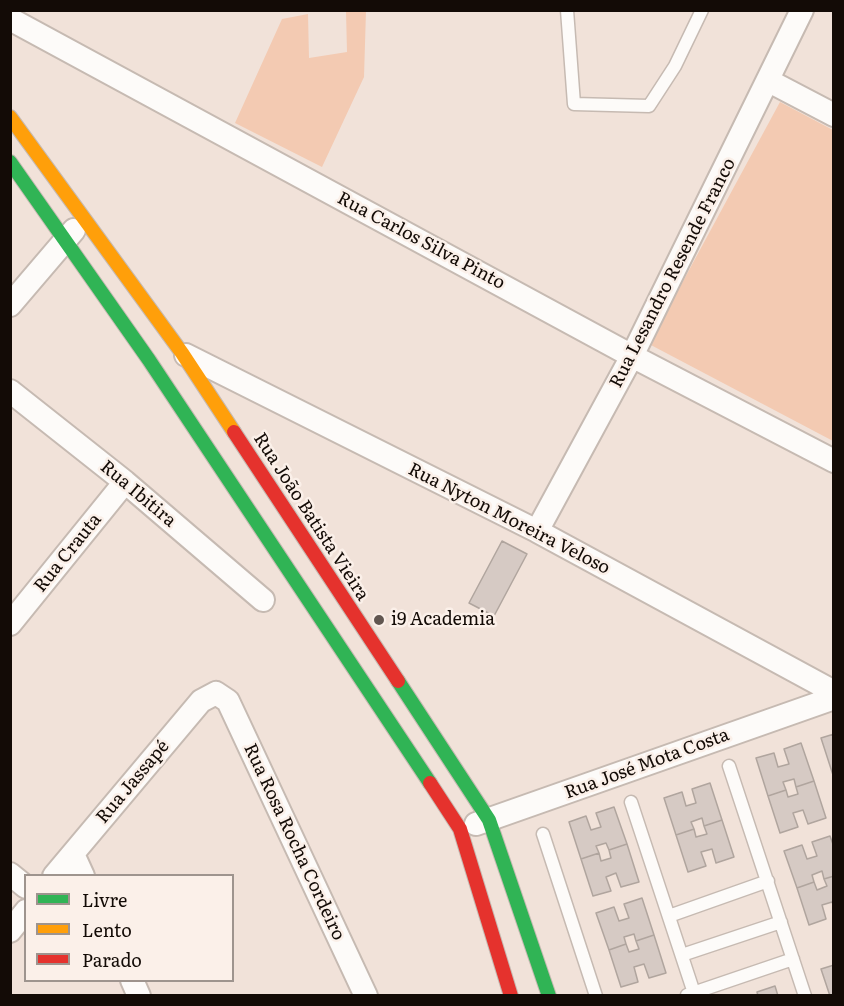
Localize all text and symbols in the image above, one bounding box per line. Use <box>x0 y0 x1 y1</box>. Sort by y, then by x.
street label: Rua Lesandro Resende Franco <box>606 155 740 391</box>
street label: Rua Carlos Silva Pinto <box>334 188 508 294</box>
street label: Rua João Batista Vieira <box>249 429 373 605</box>
street label: Rua Ibitira <box>96 456 180 532</box>
street label: Rua Nyton Moreira Veloso <box>405 459 613 579</box>
street label: Rua Crauta <box>30 509 106 597</box>
place label: i9 Academia <box>391 609 495 631</box>
marker: i9 Academia <box>372 613 386 627</box>
street label: Rua José Mota Costa <box>562 724 732 804</box>
street label: Rua Jassapé <box>92 736 174 828</box>
street label: Rua Rosa Rocha Cordeiro <box>239 740 349 944</box>
legend <box>24 874 234 982</box>
text: Livre <box>82 886 127 913</box>
text: Lento <box>82 916 132 943</box>
text: Parado <box>82 946 142 973</box>

